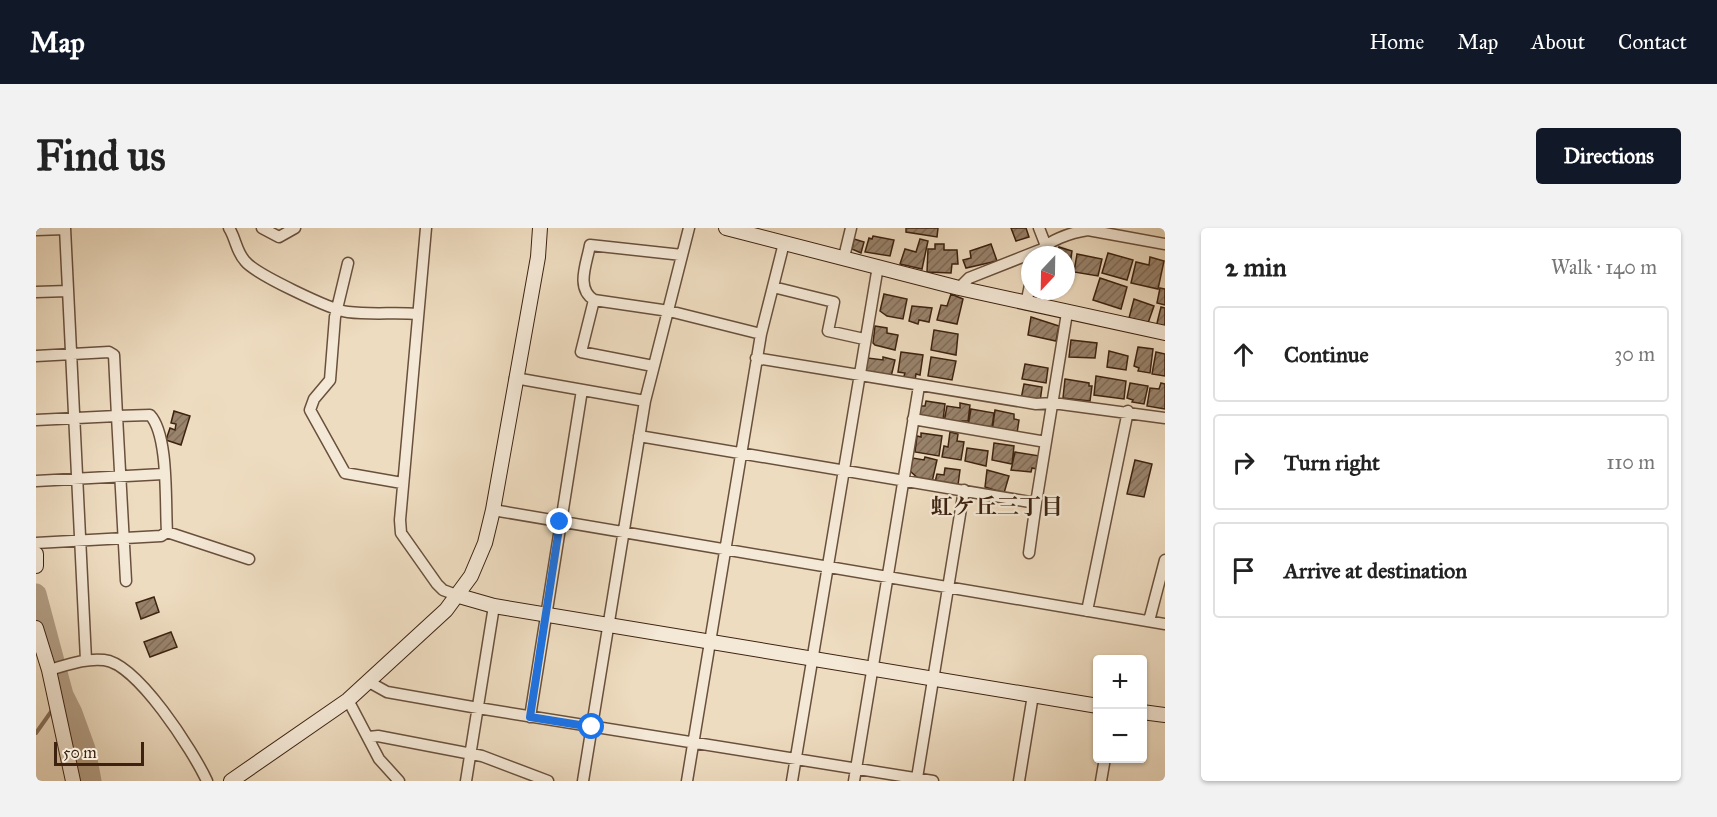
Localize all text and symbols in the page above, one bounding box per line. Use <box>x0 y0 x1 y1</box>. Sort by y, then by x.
text: Map <box>30 25 85 60</box>
text: Home <box>1369 29 1424 55</box>
text: Map <box>1457 29 1498 55</box>
text: About <box>1531 29 1585 55</box>
text: Contact <box>1618 29 1687 55</box>
button: Directions <box>1536 128 1681 184</box>
text: Find us <box>36 130 166 182</box>
north arrow <box>1021 246 1075 300</box>
text: 2 min <box>1225 251 1286 283</box>
text: Walk · 140 m <box>1551 255 1657 279</box>
icon: ahead <box>1227 338 1260 371</box>
text: Continue <box>1284 341 1369 368</box>
text: 30 m <box>1614 342 1655 366</box>
icon: right <box>1227 446 1260 479</box>
text: Turn right <box>1284 449 1380 476</box>
text: 110 m <box>1607 450 1655 474</box>
district label: 虹ケ丘三丁目 <box>931 493 1063 520</box>
route end <box>546 508 572 534</box>
icon: arrive <box>1227 554 1260 587</box>
text: Arrive at destination <box>1284 557 1467 584</box>
map controls <box>1093 655 1147 763</box>
button: + <box>1093 655 1147 709</box>
button: − <box>1093 709 1147 763</box>
route start <box>578 713 604 739</box>
scale bar <box>54 739 144 766</box>
text: 50 m <box>63 743 97 762</box>

